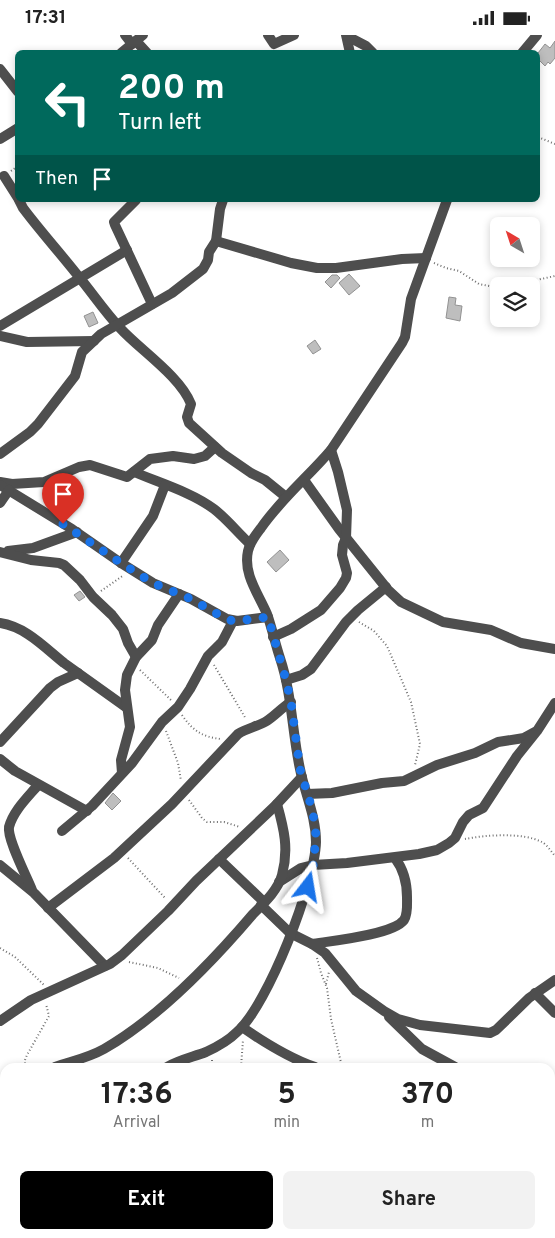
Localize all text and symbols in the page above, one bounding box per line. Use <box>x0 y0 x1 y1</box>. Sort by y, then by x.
text: 17:31 <box>25 6 66 30</box>
text: 200 m <box>118 67 225 111</box>
icon: left <box>35 70 100 135</box>
text: Turn left <box>118 110 201 137</box>
icon: arrive <box>88 165 116 193</box>
text: Then <box>35 167 78 191</box>
north arrow <box>490 217 540 267</box>
map controls <box>490 217 540 327</box>
button: layers <box>490 277 540 327</box>
pin <box>42 473 84 524</box>
icon: arrive <box>49 480 77 508</box>
position arrow <box>281 860 333 912</box>
text: 17:36 <box>101 1077 173 1114</box>
text: 5 <box>278 1077 296 1114</box>
text: 370 <box>401 1077 454 1114</box>
text: Arrival <box>113 1113 161 1133</box>
text: min <box>273 1113 300 1133</box>
text: m <box>421 1113 434 1133</box>
button: Exit <box>20 1171 273 1229</box>
button: Share <box>283 1171 535 1229</box>

